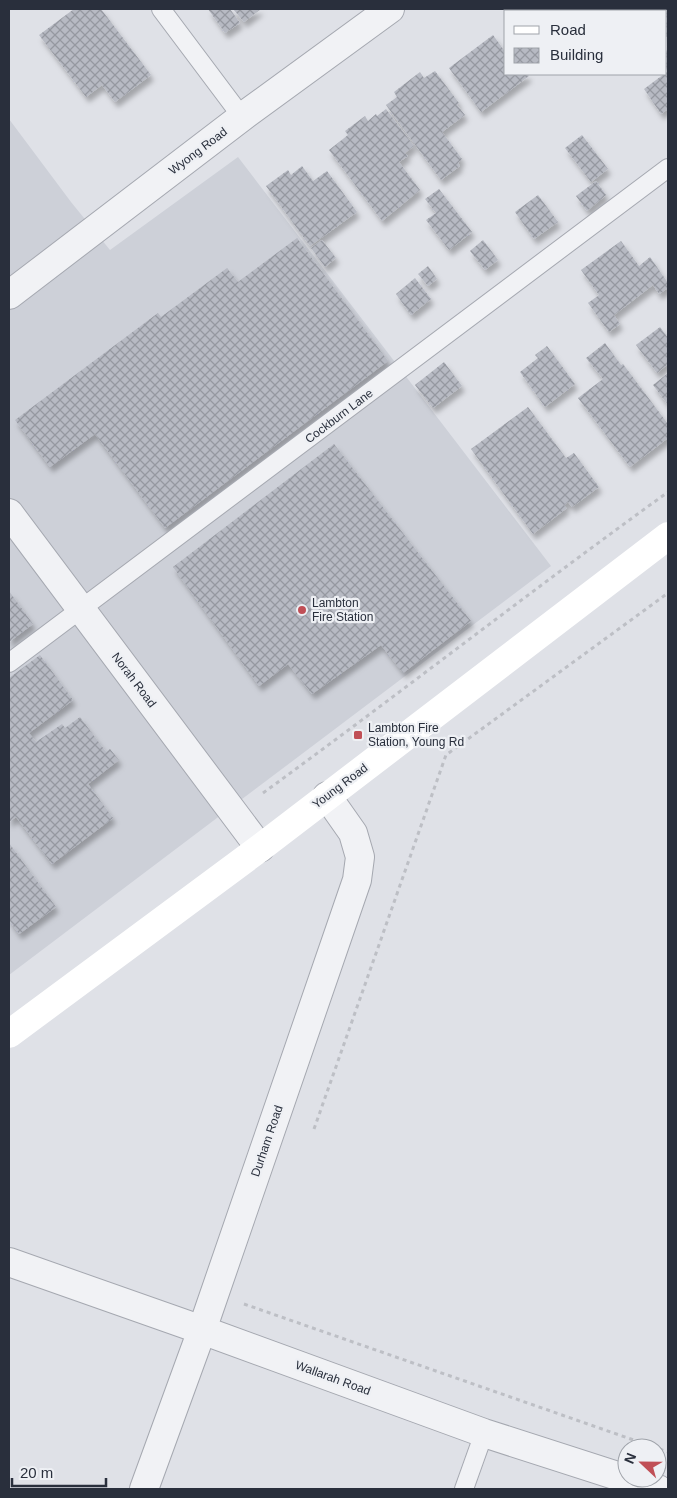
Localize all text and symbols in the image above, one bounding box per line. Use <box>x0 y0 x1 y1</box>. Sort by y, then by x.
legend <box>504 10 667 75</box>
text: Road <box>550 21 586 38</box>
text: Building <box>550 46 603 63</box>
street label: Wyong Road <box>166 125 230 177</box>
street label: Cockburn Lane <box>302 386 376 446</box>
place label: Lambton Fire Station <box>312 596 373 624</box>
marker: Lambton Fire Station <box>296 604 308 616</box>
street label: Norah Road <box>109 650 159 710</box>
place label: Lambton Fire Station, Young Rd <box>368 721 464 749</box>
marker: Lambton Fire Station, Young Rd <box>352 729 364 741</box>
street label: Young Road <box>310 761 370 811</box>
street label: Durham Road <box>248 1103 286 1179</box>
street label: Wallarah Road <box>294 1358 372 1398</box>
north arrow <box>617 1438 667 1488</box>
text: N <box>621 1450 639 1466</box>
scale bar <box>12 1456 106 1488</box>
text: 20 m <box>20 1464 53 1481</box>

